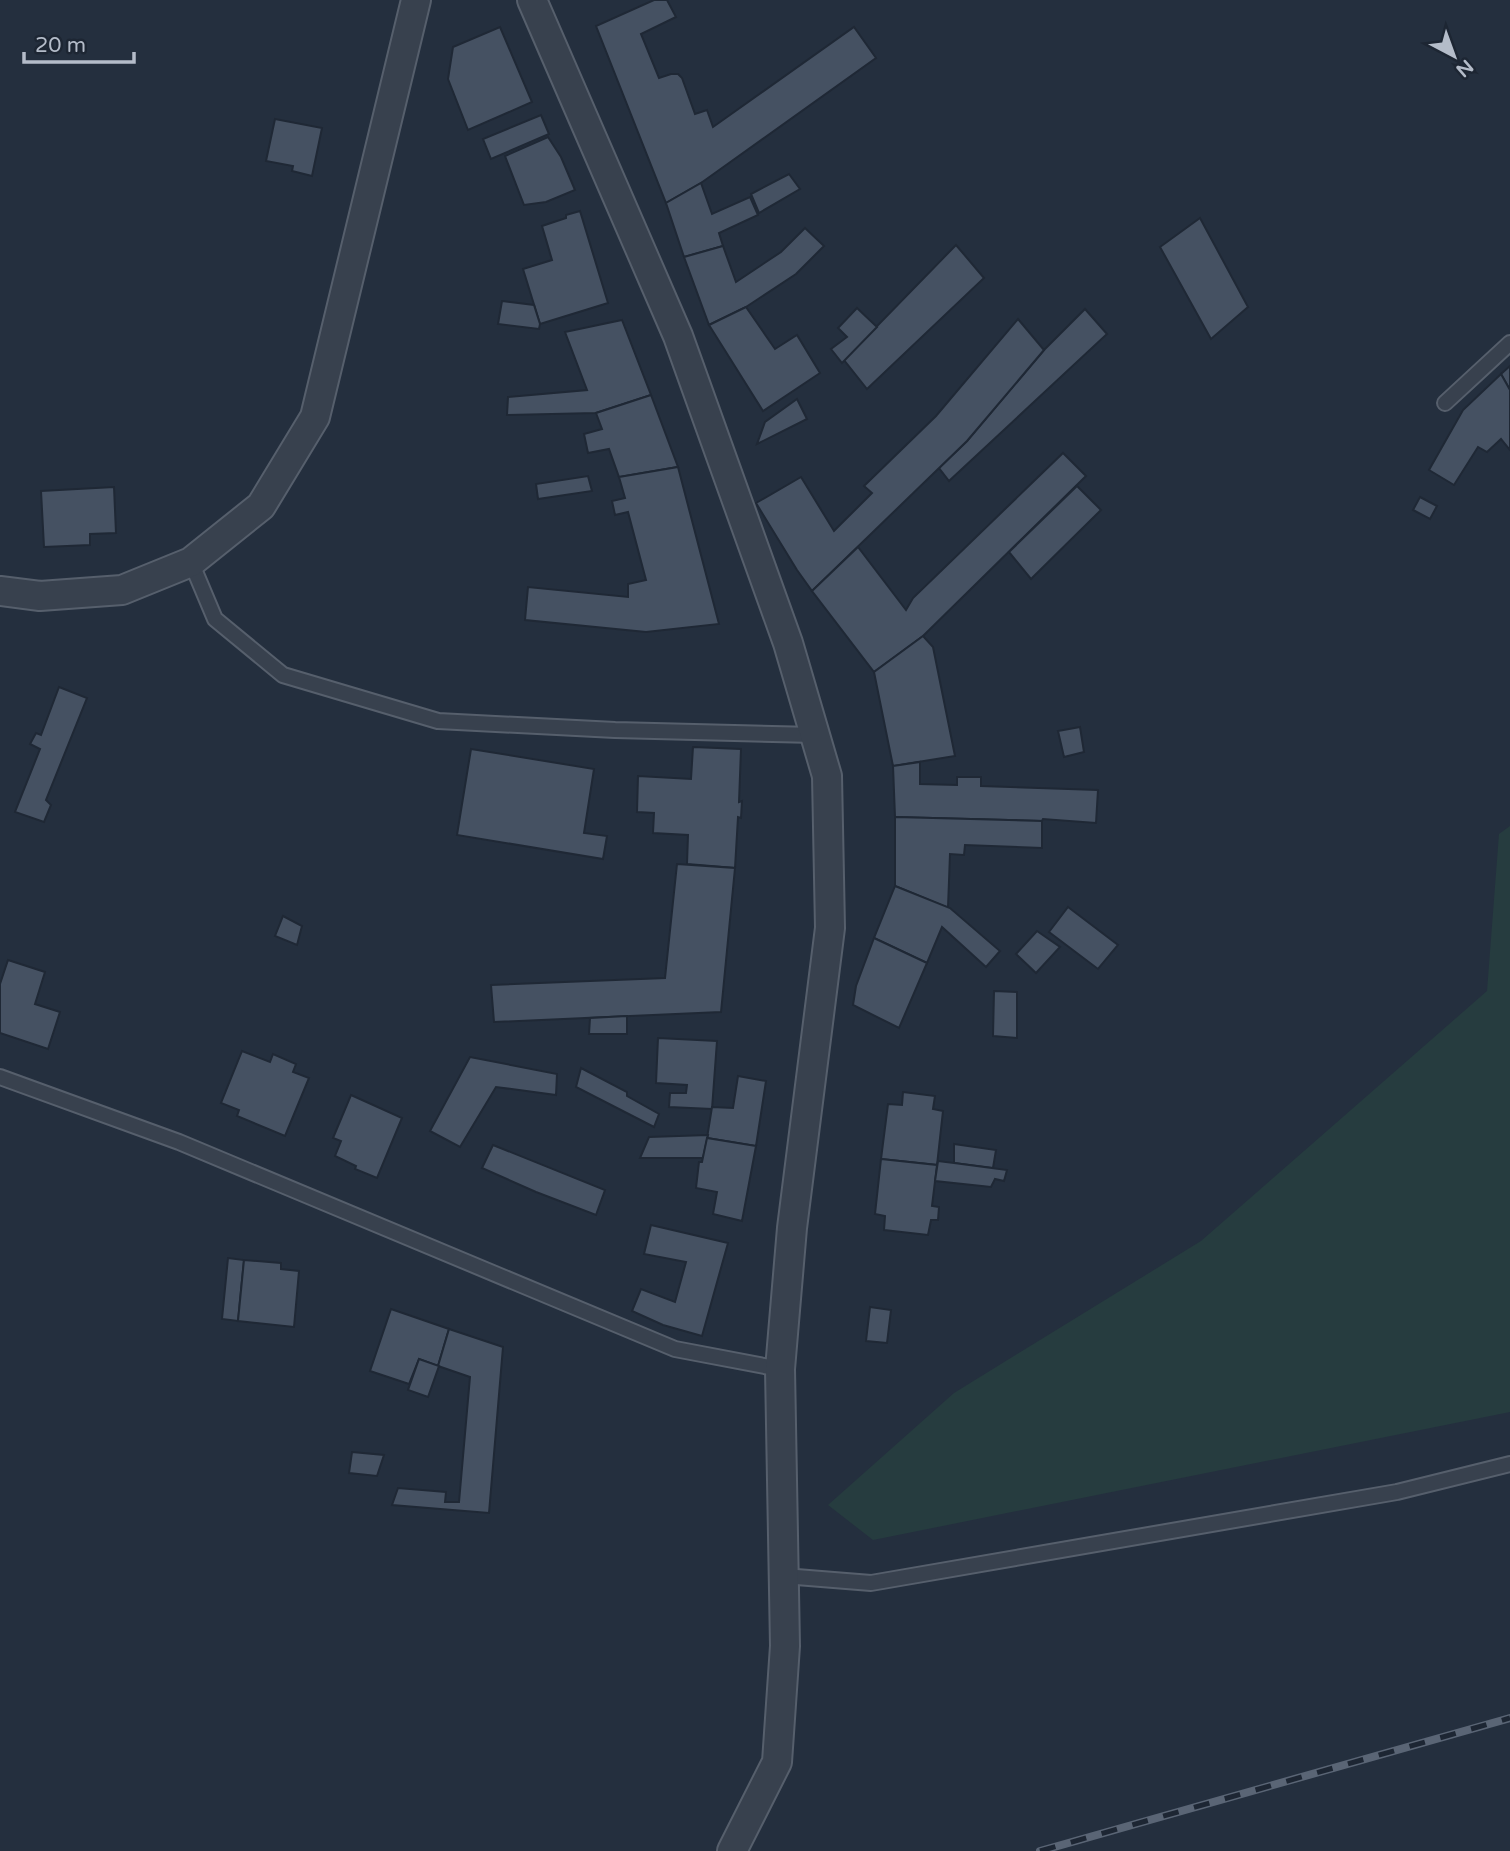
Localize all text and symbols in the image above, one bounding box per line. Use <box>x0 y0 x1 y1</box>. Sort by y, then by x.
scale bar <box>24 21 135 65</box>
north arrow <box>1419 21 1489 91</box>
text: 20 m <box>35 33 86 58</box>
text: N <box>1452 55 1477 81</box>

